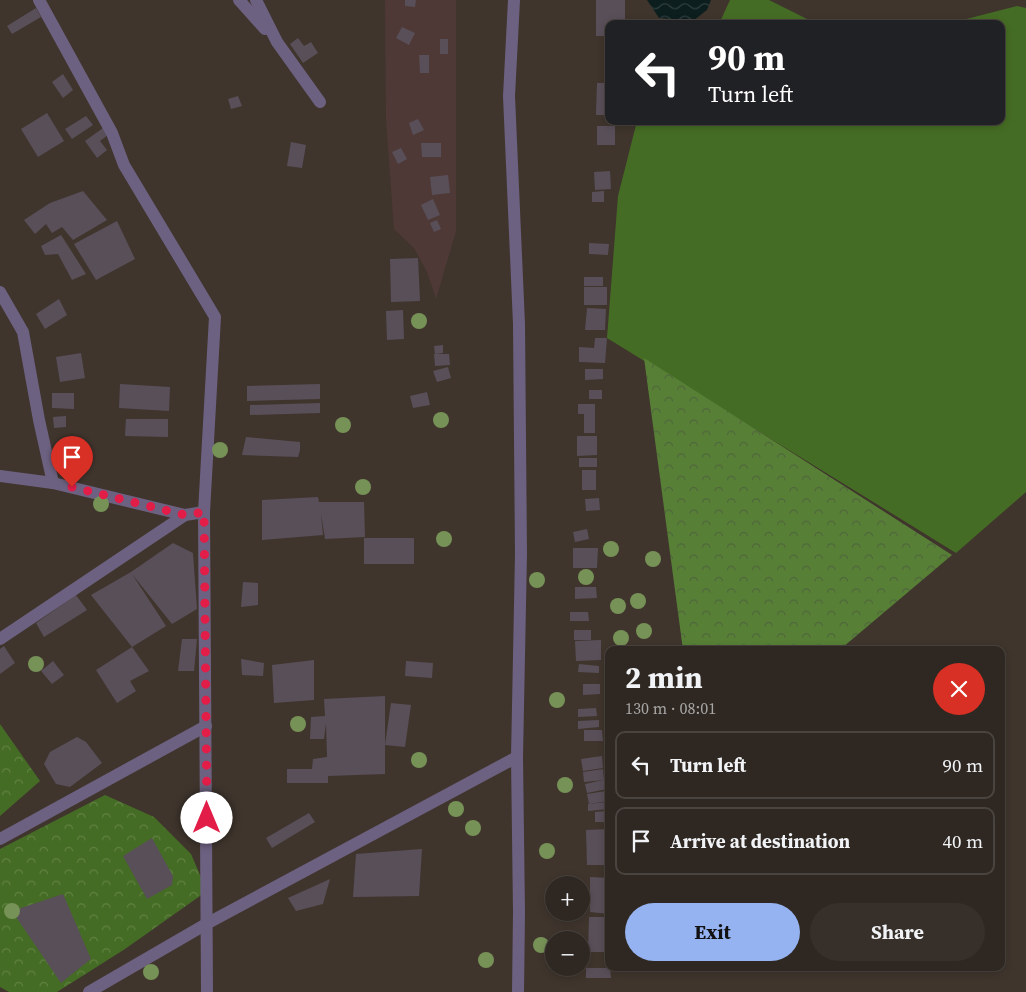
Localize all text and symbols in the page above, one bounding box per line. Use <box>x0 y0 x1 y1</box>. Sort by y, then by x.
text: 90 m <box>708 34 785 82</box>
icon: left <box>625 40 690 105</box>
text: Turn left <box>708 79 793 109</box>
pin <box>51 436 93 487</box>
icon: arrive <box>58 443 86 471</box>
text: 2 min <box>625 657 703 698</box>
button: close <box>933 663 985 715</box>
text: 130 m · 08:01 <box>625 697 716 719</box>
icon: left <box>627 751 655 779</box>
text: Turn left <box>670 752 746 778</box>
text: 90 m <box>942 752 983 778</box>
position arrow <box>180 791 232 843</box>
icon: arrive <box>627 827 655 855</box>
text: Arrive at destination <box>670 828 850 854</box>
text: 40 m <box>942 828 983 854</box>
map controls <box>545 876 590 976</box>
button: + <box>545 876 590 921</box>
button: Exit <box>625 903 800 961</box>
button: Share <box>810 903 985 961</box>
button: − <box>545 931 590 976</box>

